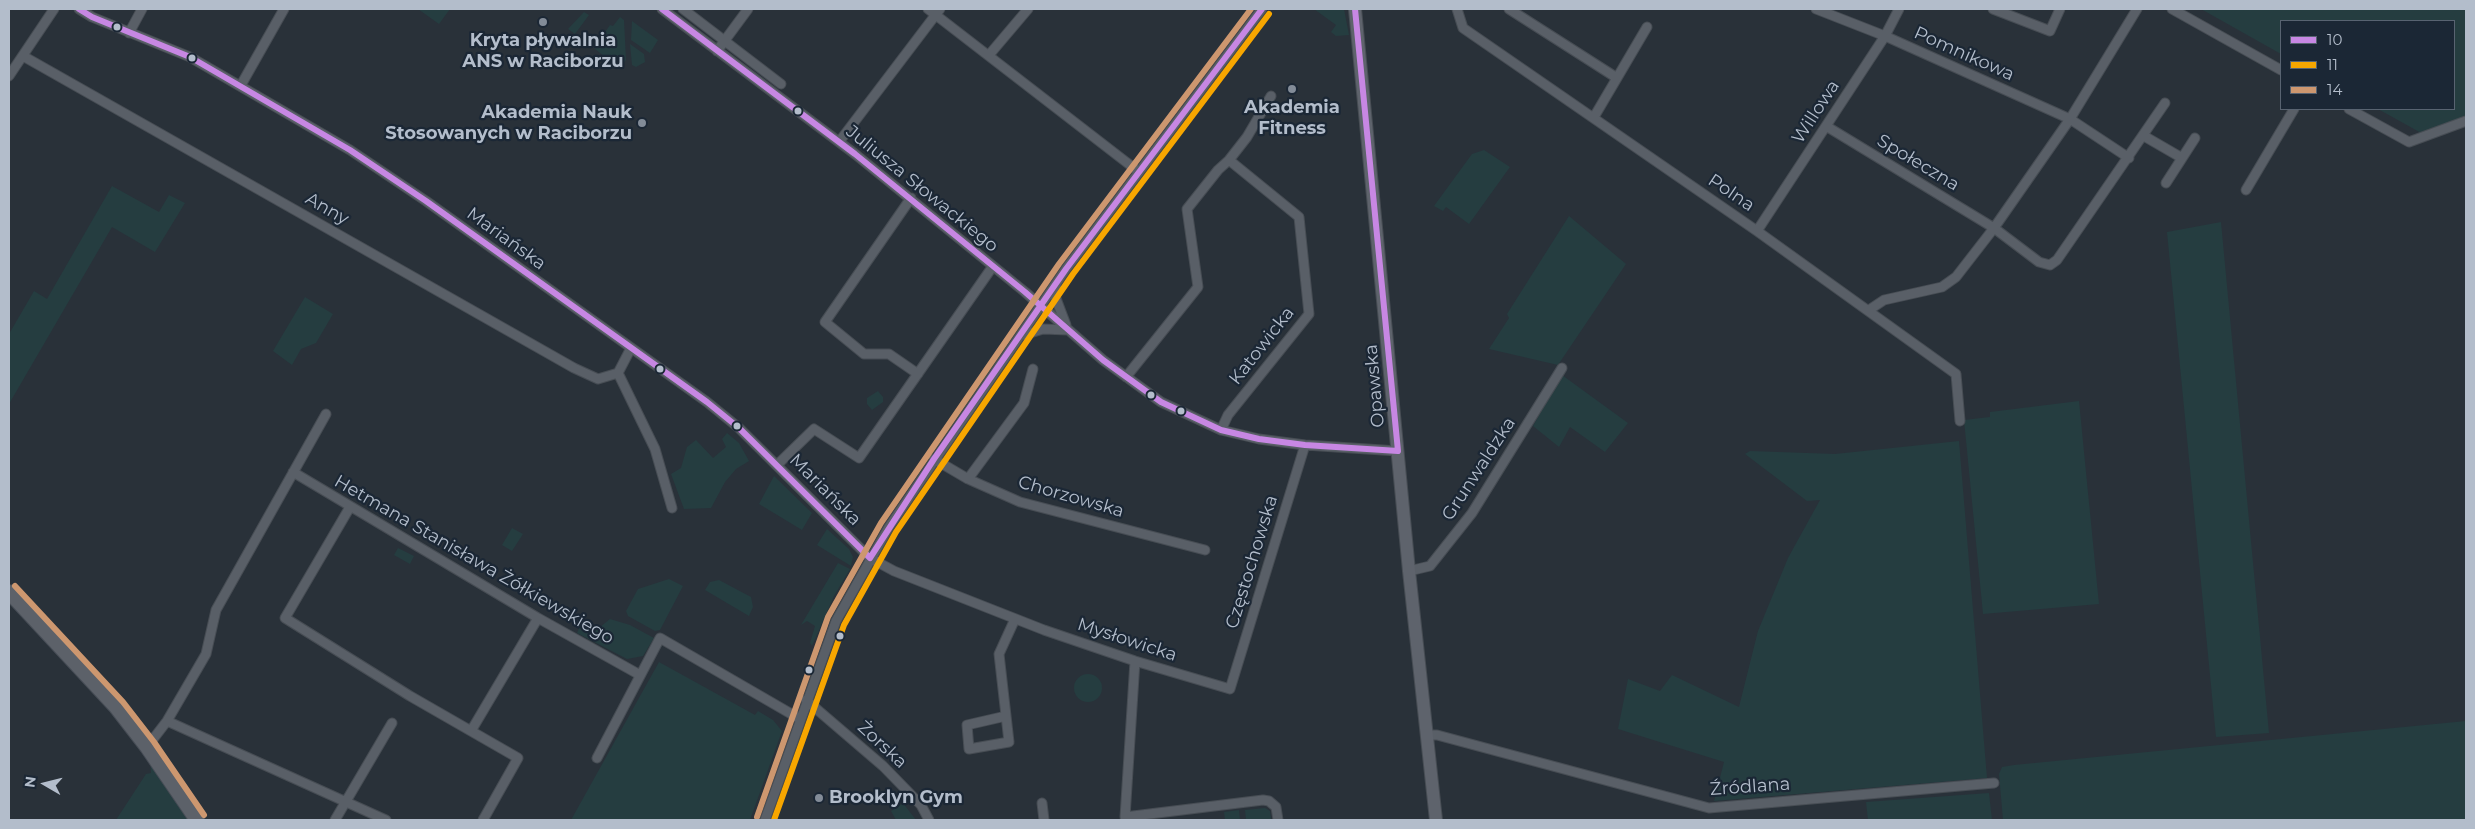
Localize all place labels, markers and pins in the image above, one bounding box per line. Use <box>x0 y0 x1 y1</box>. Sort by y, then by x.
marker: Kryta pływalnia ANS w Raciborzu <box>537 16 549 28</box>
unlabelled marker <box>112 22 122 32</box>
place label: Kryta pływalnia ANS w Raciborzu <box>462 30 624 72</box>
unlabelled marker <box>187 53 197 63</box>
marker: Akademia Fitness <box>1286 83 1298 95</box>
place label: Akademia Fitness <box>1244 97 1340 140</box>
place label: Akademia Nauk Stosowanych w Raciborzu <box>385 102 632 144</box>
unlabelled marker <box>793 106 803 116</box>
marker: Akademia Nauk Stosowanych w Raciborzu <box>636 117 648 129</box>
unlabelled marker <box>655 364 665 374</box>
unlabelled marker <box>1146 390 1156 400</box>
unlabelled marker <box>1176 406 1186 416</box>
unlabelled marker <box>732 421 742 431</box>
unlabelled marker <box>835 631 845 641</box>
unlabelled marker <box>804 665 814 675</box>
place label: Brooklyn Gym <box>829 787 963 809</box>
marker: Brooklyn Gym <box>813 792 825 804</box>

